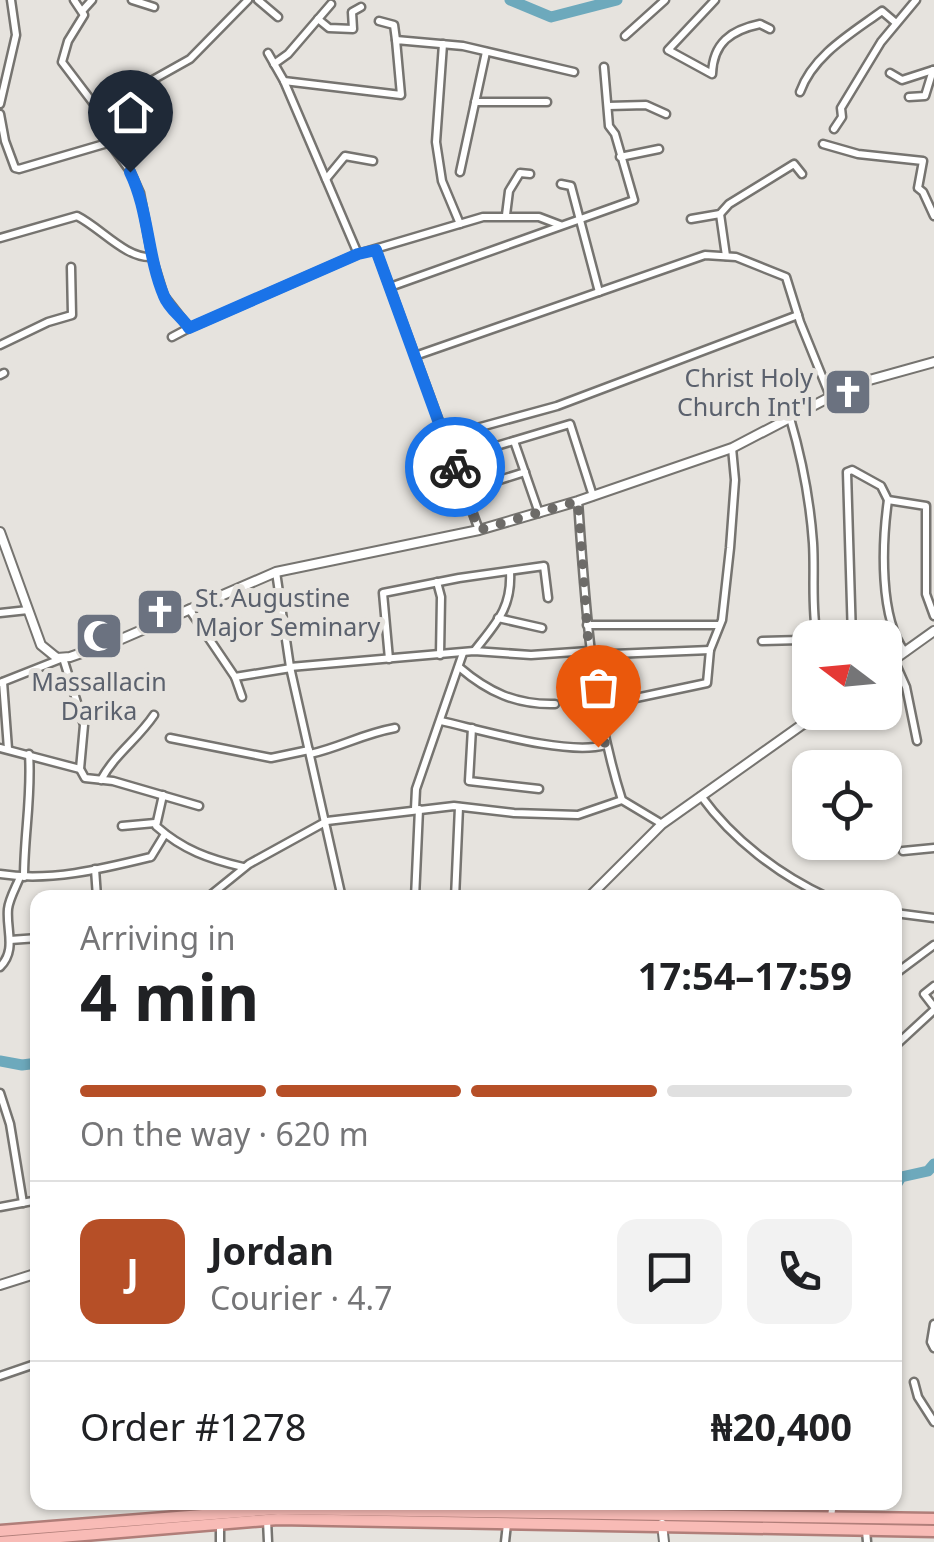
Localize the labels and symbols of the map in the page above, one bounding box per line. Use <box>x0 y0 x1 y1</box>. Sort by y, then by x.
pin <box>88 70 173 173</box>
place label: Christ Holy Church Int'l <box>677 360 813 423</box>
church icon: Christ Holy Church Int'l <box>822 366 874 418</box>
courier <box>405 417 505 517</box>
place label: St. Augustine Major Seminary <box>195 580 381 643</box>
church icon: St. Augustine Major Seminary <box>134 586 186 638</box>
mosque icon: Massallacin Darika <box>73 610 125 662</box>
north arrow <box>792 620 902 730</box>
pin <box>556 645 641 748</box>
place label: Massallacin Darika <box>31 664 167 727</box>

